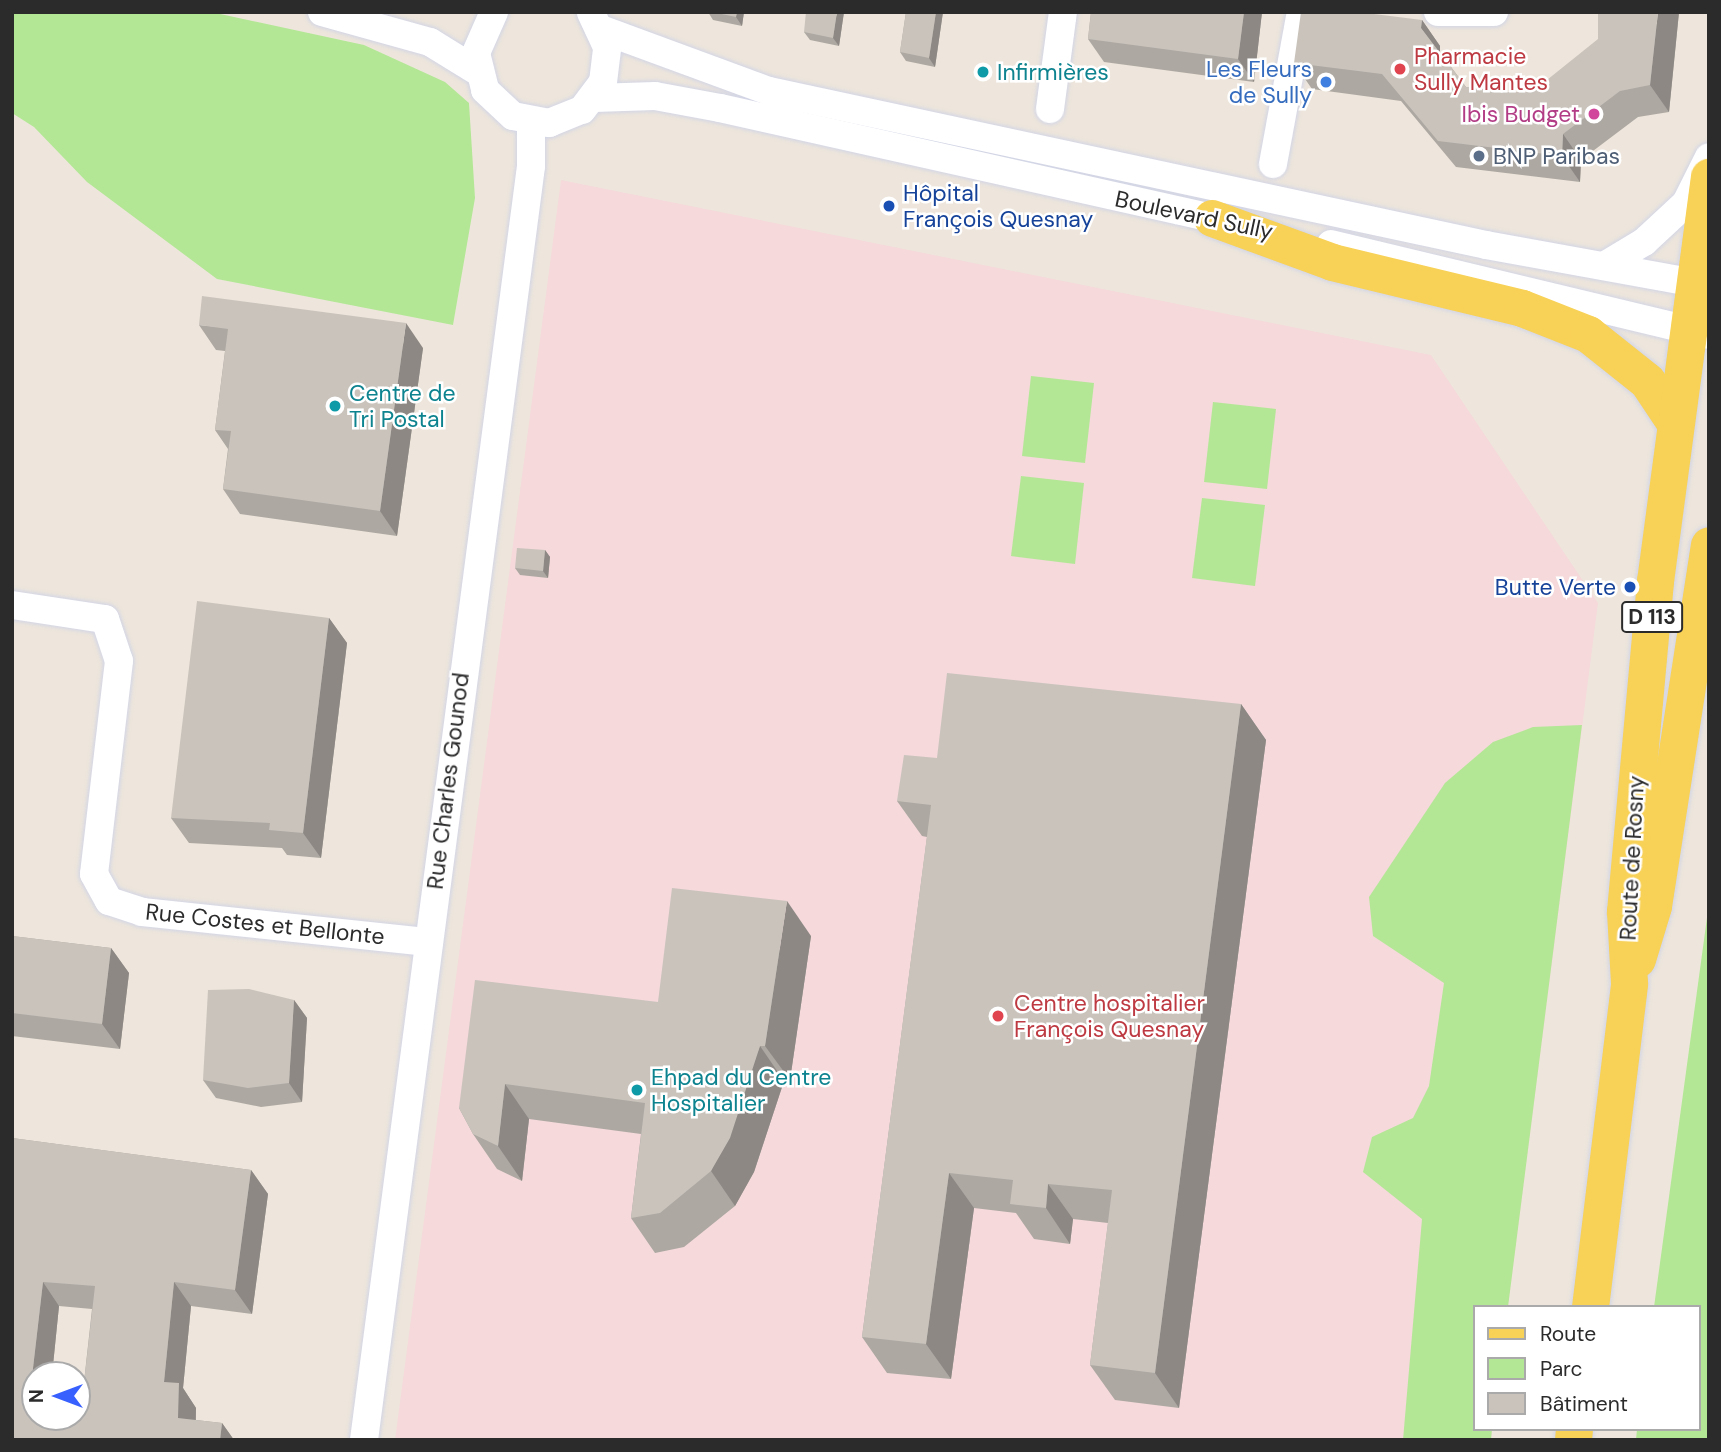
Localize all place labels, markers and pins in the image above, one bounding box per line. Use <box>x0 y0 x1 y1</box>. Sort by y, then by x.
place label: Pharmacie Sully Mantes <box>1414 42 1548 96</box>
place label: Les Fleurs de Sully <box>1206 55 1312 109</box>
place label: Infirmières <box>997 58 1109 86</box>
marker: Pharmacie Sully Mantes <box>1392 61 1408 77</box>
marker: Infirmières <box>975 64 991 80</box>
marker: Les Fleurs de Sully <box>1318 74 1334 90</box>
place label: Ibis Budget <box>1462 100 1580 128</box>
marker: Ibis Budget <box>1586 106 1602 122</box>
place label: BNP Paribas <box>1493 142 1620 170</box>
marker: BNP Paribas <box>1471 148 1487 164</box>
place label: Hôpital François Quesnay <box>903 179 1093 233</box>
marker: Hôpital François Quesnay <box>881 198 897 214</box>
place label: Centre de Tri Postal <box>349 379 456 433</box>
marker: Centre de Tri Postal <box>327 398 343 414</box>
place label: Butte Verte <box>1495 573 1616 601</box>
marker: Butte Verte <box>1622 579 1638 595</box>
place label: Centre hospitalier François Quesnay <box>1014 989 1205 1043</box>
marker: Centre hospitalier François Quesnay <box>988 1006 1008 1026</box>
place label: Ehpad du Centre Hospitalier <box>651 1063 831 1117</box>
marker: Ehpad du Centre Hospitalier <box>629 1082 645 1098</box>

